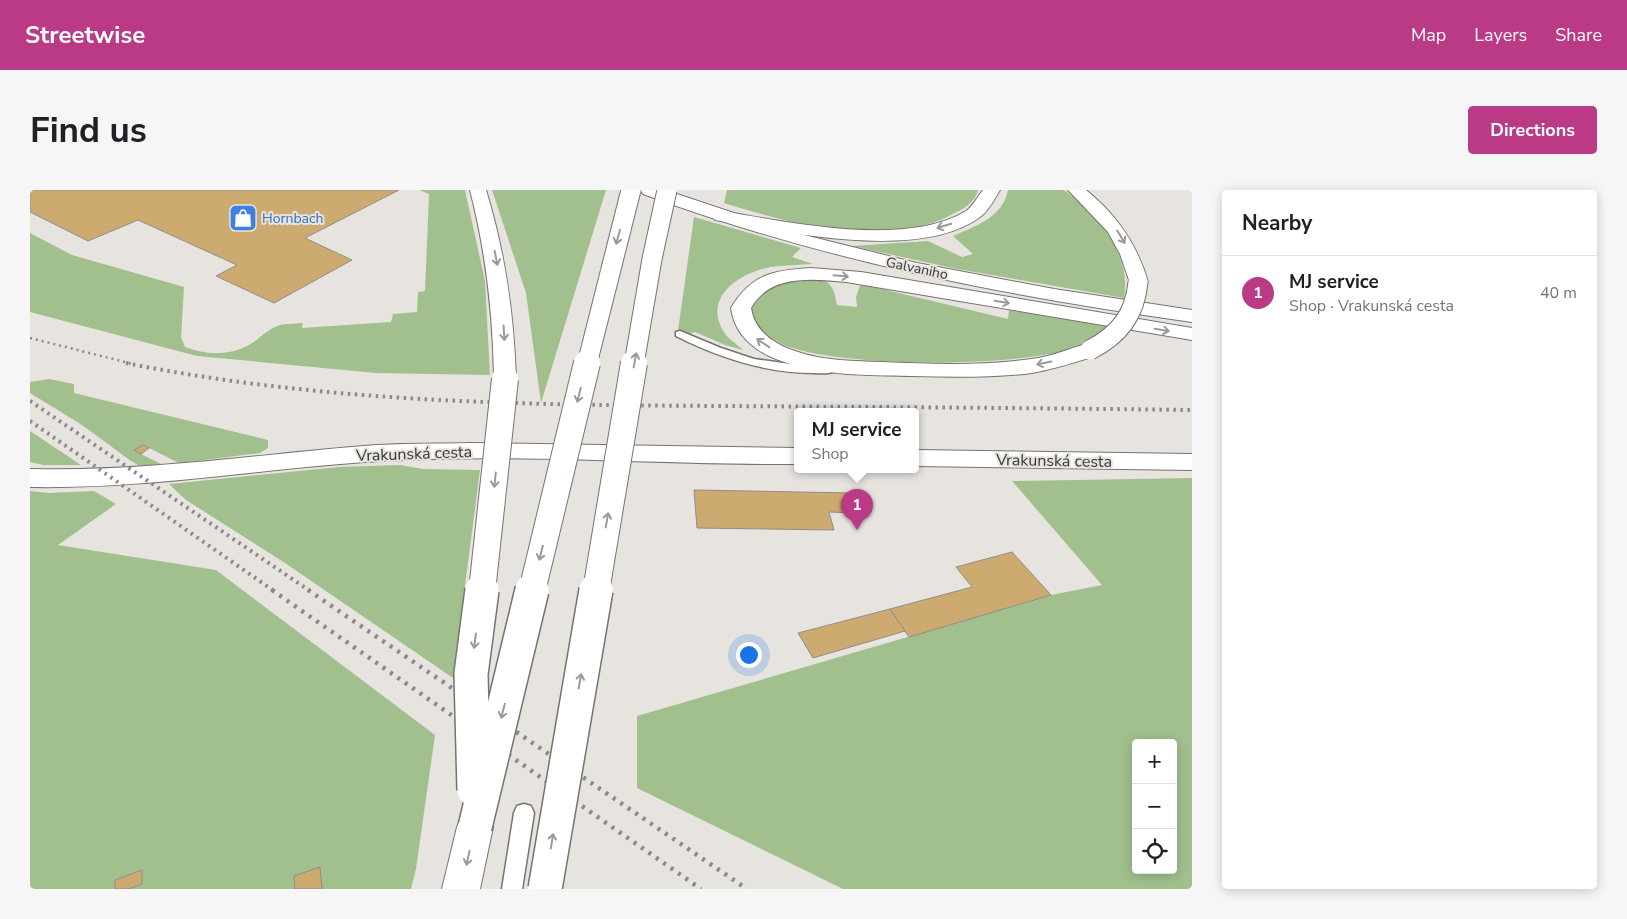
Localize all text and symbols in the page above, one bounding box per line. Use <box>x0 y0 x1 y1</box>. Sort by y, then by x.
text: Streetwise <box>25 19 145 51</box>
text: Map <box>1411 23 1446 47</box>
text: Layers <box>1474 23 1527 47</box>
text: Share <box>1555 23 1602 47</box>
button: Directions <box>1468 106 1597 154</box>
text: Find us <box>30 107 147 154</box>
shop icon: Hornbach <box>228 203 258 233</box>
place label: Hornbach <box>262 209 323 228</box>
text: Nearby <box>1242 209 1312 237</box>
one-way arrow <box>937 221 953 231</box>
one-way arrow <box>613 229 623 245</box>
one-way arrow <box>1117 230 1127 244</box>
one-way arrow <box>492 250 502 266</box>
street label: Galvaniho <box>884 253 950 284</box>
text: MJ service <box>1289 269 1379 295</box>
one-way arrow <box>833 271 849 280</box>
text: 1 <box>1253 282 1263 304</box>
text: 40 m <box>1540 282 1577 304</box>
text: Shop · Vrakunská cesta <box>1289 295 1454 317</box>
one-way arrow <box>993 298 1009 308</box>
one-way arrow <box>500 325 509 341</box>
one-way arrow <box>1154 325 1170 335</box>
one-way arrow <box>757 338 771 348</box>
one-way arrow <box>630 353 640 369</box>
one-way arrow <box>1036 359 1052 369</box>
one-way arrow <box>574 386 584 402</box>
popup <box>794 408 919 473</box>
text: MJ service <box>812 417 901 443</box>
street label: Vrakunská cesta <box>355 441 472 467</box>
text: Shop <box>812 443 849 465</box>
street label: Vrakunská cesta <box>995 449 1112 473</box>
one-way arrow <box>490 471 500 487</box>
pin: 1 <box>841 489 873 530</box>
one-way arrow <box>603 513 613 529</box>
one-way arrow <box>536 544 545 560</box>
one-way arrow <box>470 633 480 649</box>
your location <box>736 642 762 668</box>
one-way arrow <box>575 673 585 689</box>
one-way arrow <box>498 702 507 718</box>
map controls <box>1132 739 1177 874</box>
button: + <box>1132 739 1177 784</box>
button: − <box>1132 784 1177 829</box>
button: locate <box>1132 829 1177 874</box>
one-way arrow <box>548 833 558 849</box>
one-way arrow <box>463 849 472 865</box>

